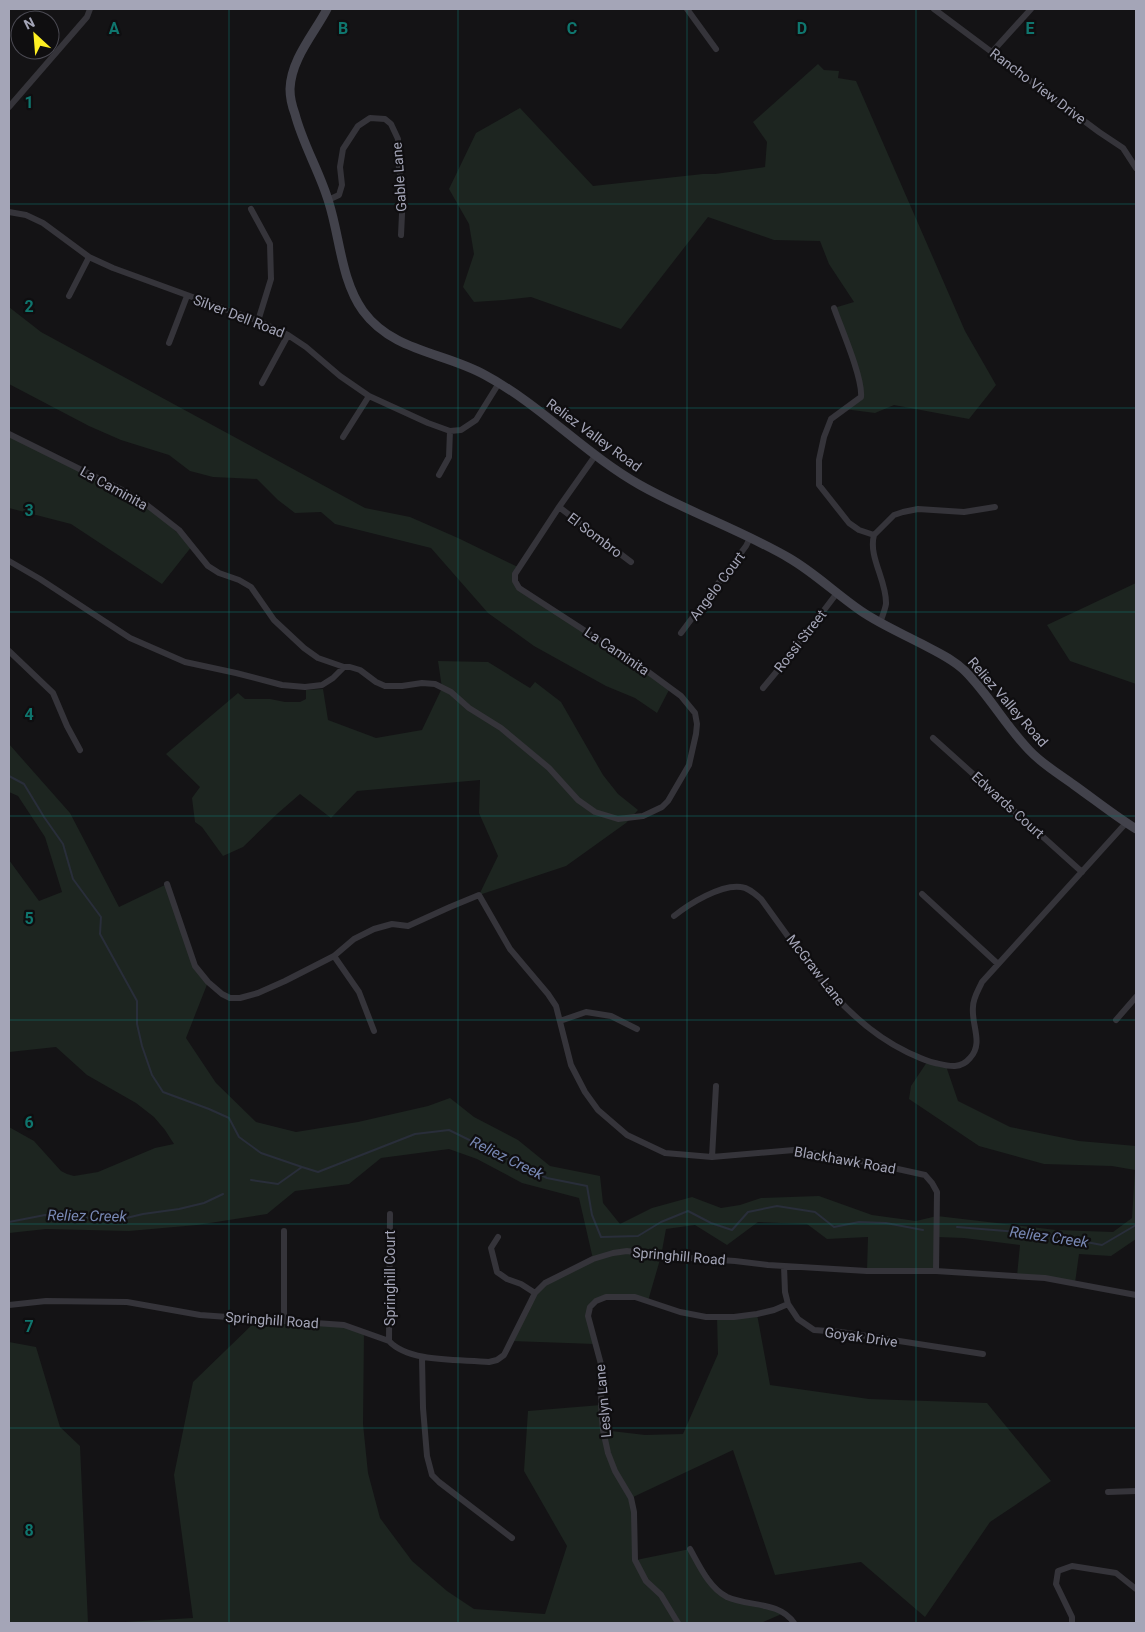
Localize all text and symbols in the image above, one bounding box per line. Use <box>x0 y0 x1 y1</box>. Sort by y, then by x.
north arrow <box>10 10 60 60</box>
text: N <box>21 14 37 33</box>
text: A <box>109 19 120 38</box>
text: B <box>338 19 348 38</box>
text: C <box>567 19 577 38</box>
text: D <box>797 19 807 38</box>
text: E <box>1026 19 1035 38</box>
street label: Rancho View Drive <box>987 45 1089 127</box>
text: 1 <box>24 93 34 112</box>
street label: Gable Lane <box>389 142 409 212</box>
street label: Silver Dell Road <box>191 291 287 341</box>
text: 2 <box>24 297 34 316</box>
street label: Reliez Valley Road <box>543 395 645 475</box>
street label: La Caminita <box>78 463 150 513</box>
text: 3 <box>24 501 34 520</box>
street label: El Sombro <box>565 509 625 561</box>
street label: Angelo Court <box>686 548 748 623</box>
street label: Rossi Street <box>771 606 830 675</box>
street label: La Caminita <box>582 624 652 678</box>
street label: Reliez Valley Road <box>965 654 1051 750</box>
text: 4 <box>24 705 34 724</box>
street label: Edwards Court <box>969 768 1048 842</box>
text: 5 <box>24 909 34 928</box>
street label: McGraw Lane <box>783 931 849 1009</box>
text: 6 <box>24 1113 34 1132</box>
water label: Reliez Creek <box>467 1132 547 1184</box>
street label: Blackhawk Road <box>793 1143 897 1177</box>
water label: Reliez Creek <box>47 1206 127 1226</box>
water label: Reliez Creek <box>1008 1223 1090 1252</box>
street label: Springhill Court <box>382 1230 398 1326</box>
street label: Springhill Road <box>632 1244 726 1268</box>
street label: Springhill Road <box>225 1309 319 1331</box>
text: 7 <box>24 1317 34 1336</box>
street label: Goyak Drive <box>823 1324 899 1350</box>
street label: Leslyn Lane <box>592 1364 614 1438</box>
text: 8 <box>24 1521 34 1540</box>

